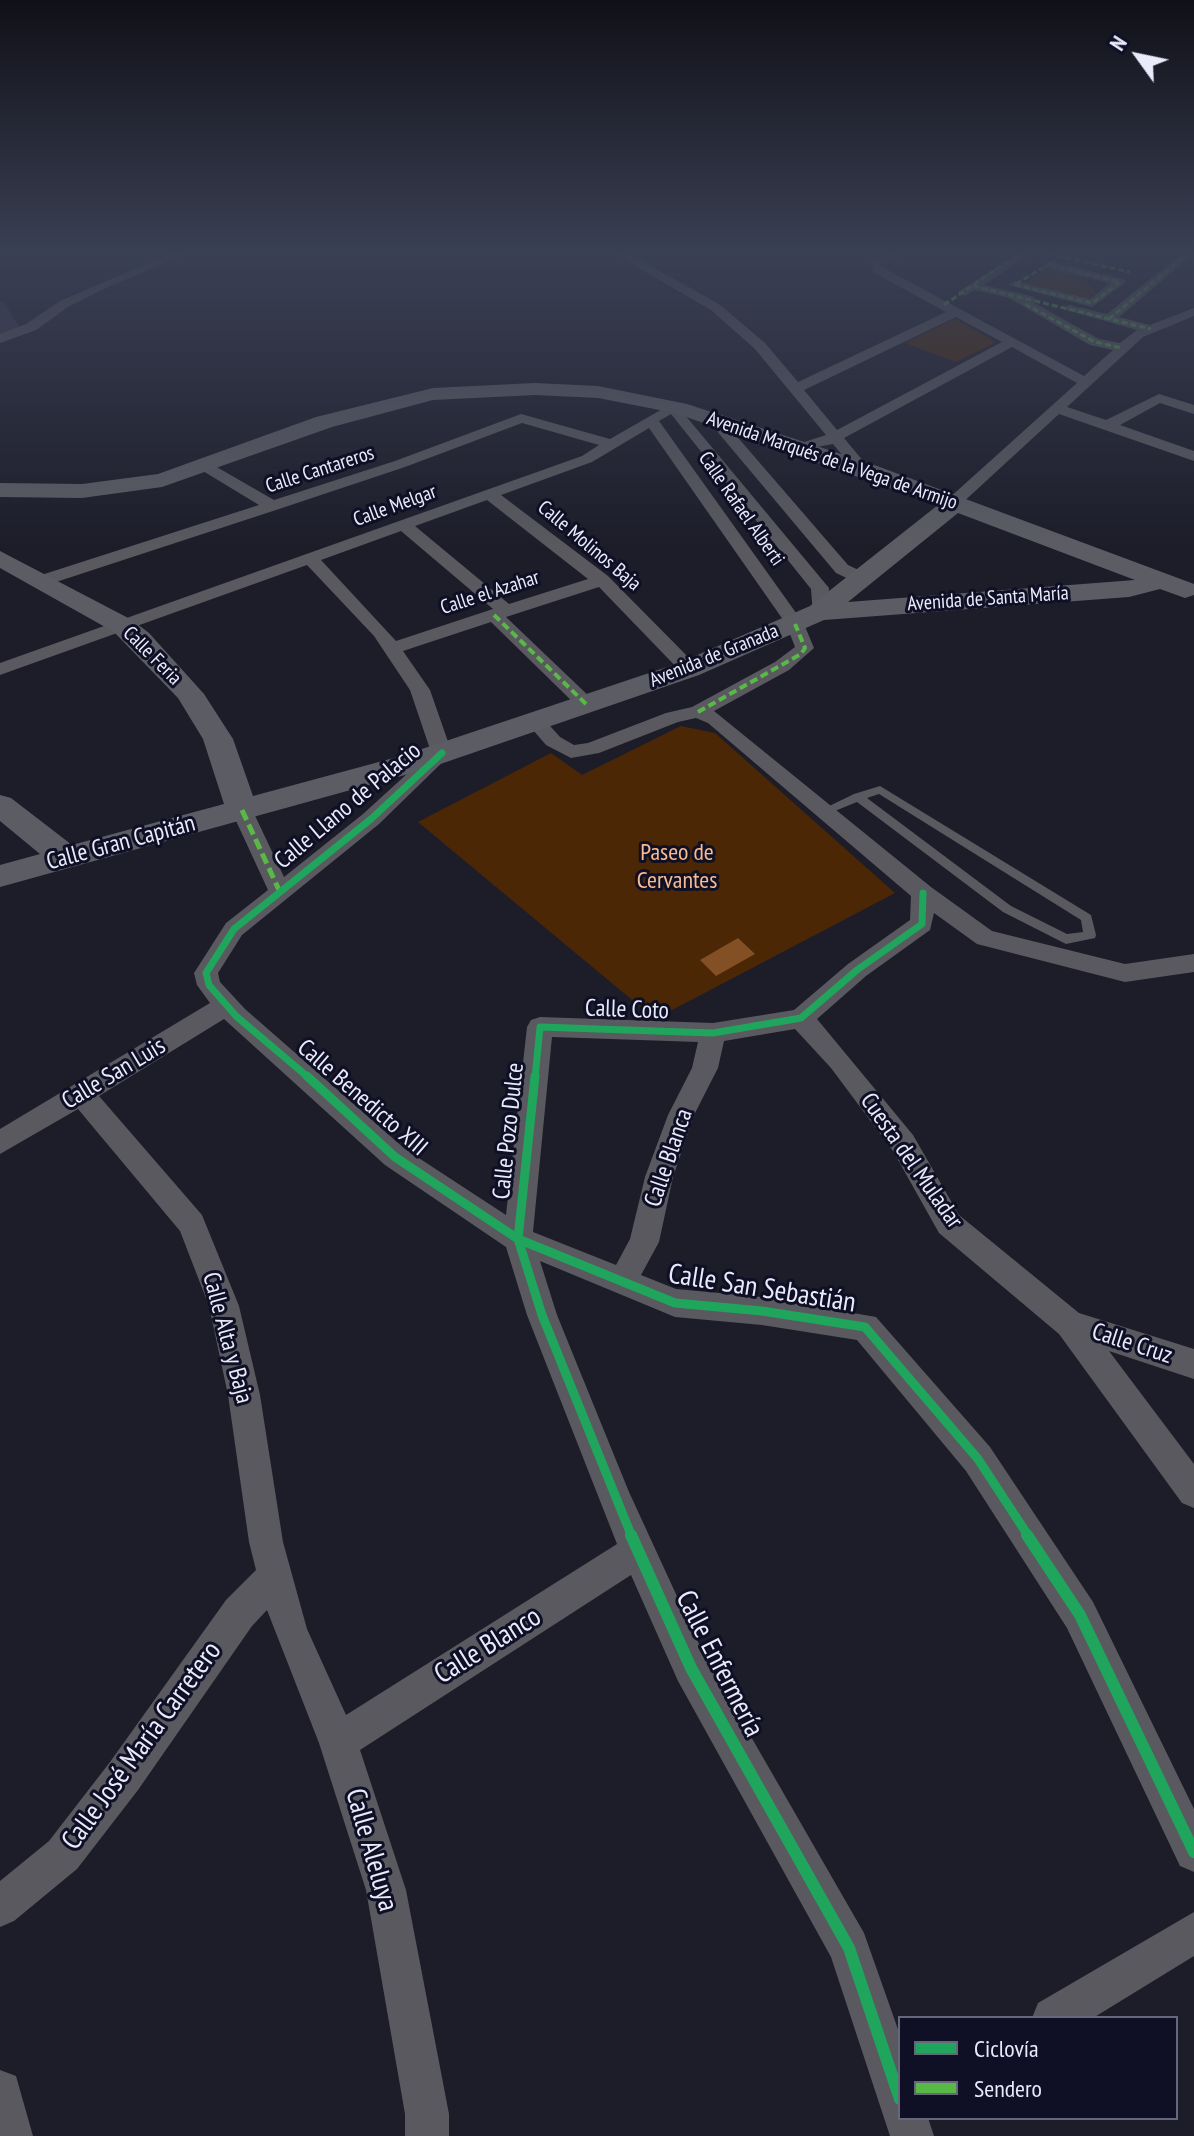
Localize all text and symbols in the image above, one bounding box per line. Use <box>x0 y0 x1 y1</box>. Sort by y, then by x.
north arrow <box>1098 16 1178 96</box>
text: N <box>1103 30 1133 56</box>
street label: Avenida Marqués de la Vega de Armijo <box>704 407 960 515</box>
street label: Calle Cantareros <box>263 441 377 499</box>
street label: Calle Rafael Alberti <box>693 447 789 571</box>
street label: Calle Melgar <box>350 480 440 532</box>
street label: Calle Molinos Baja <box>533 496 645 596</box>
street label: Calle el Azahar <box>438 566 542 620</box>
street label: Avenida de Santa María <box>907 581 1069 617</box>
street label: Avenida de Granada <box>646 619 782 693</box>
street label: Calle Feria <box>118 622 186 690</box>
street label: Calle Llano de Palacio <box>269 736 427 876</box>
street label: Calle Gran Capitán <box>44 809 198 877</box>
park label: Paseo de Cervantes <box>637 839 717 895</box>
street label: Calle Coto <box>585 994 669 1026</box>
street label: Calle San Luis <box>57 1032 171 1116</box>
street label: Calle Benedicto XIII <box>291 1034 433 1162</box>
street label: Calle Pozo Dulce <box>488 1061 530 1201</box>
street label: Cuesta del Muladar <box>854 1088 968 1234</box>
street label: Calle Blanca <box>639 1105 699 1211</box>
street label: Calle San Sebastián <box>666 1258 858 1320</box>
street label: Calle Alta y Baja <box>196 1269 258 1407</box>
street label: Calle Cruz <box>1088 1318 1176 1370</box>
street label: Calle Enfermería <box>668 1585 770 1743</box>
street label: Calle Blanco <box>429 1600 547 1692</box>
street label: Calle José María Carretero <box>55 1635 229 1857</box>
street label: Calle Aleluya <box>337 1785 405 1915</box>
legend <box>898 2016 1178 2120</box>
text: Ciclovía <box>974 2033 1039 2064</box>
text: Sendero <box>974 2073 1042 2104</box>

